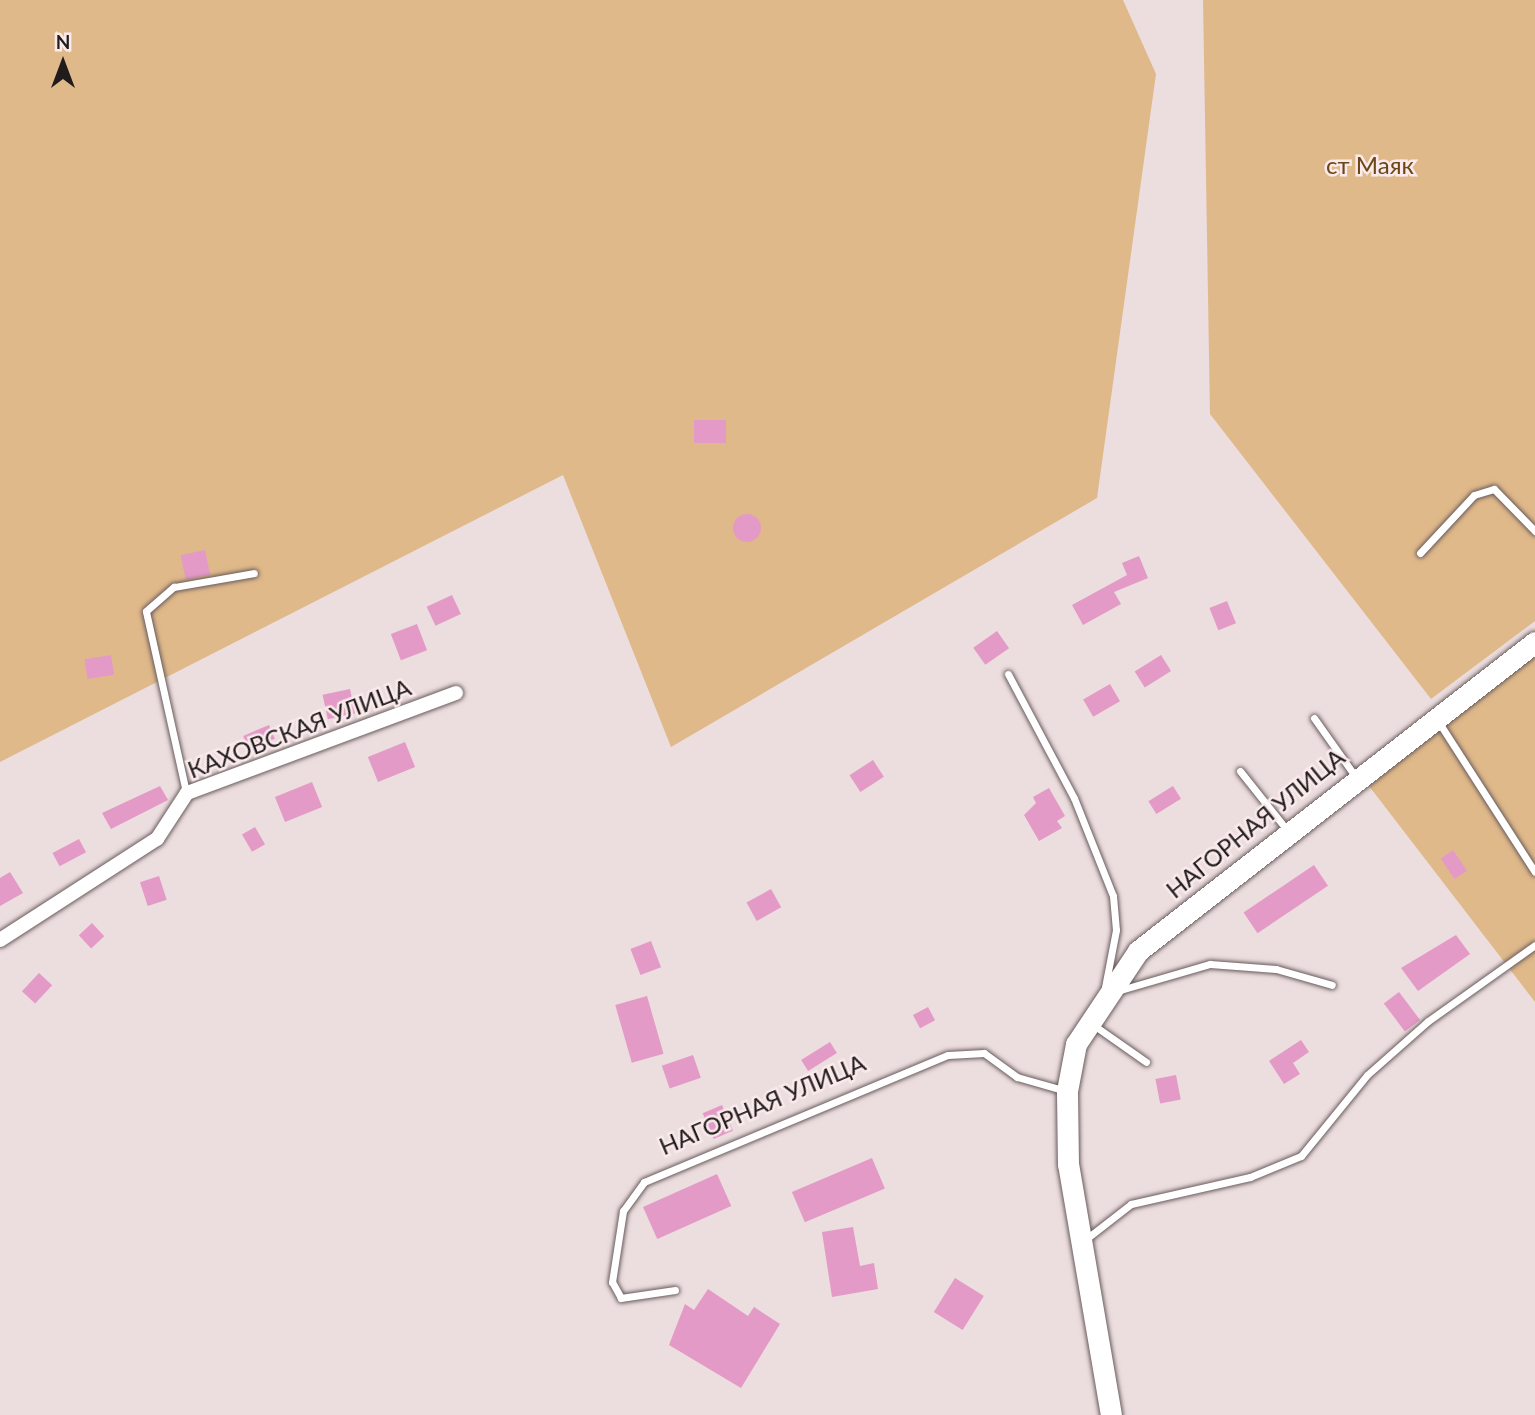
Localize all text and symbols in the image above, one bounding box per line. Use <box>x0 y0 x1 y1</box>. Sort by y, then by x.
north arrow <box>28 28 98 98</box>
text: N <box>56 30 70 53</box>
park label: ст Маяк <box>1326 151 1414 179</box>
street label: КАХОВСКАЯ УЛИЦА <box>183 672 415 784</box>
street label: НАГОРНАЯ УЛИЦА <box>1160 742 1350 904</box>
street label: НАГОРНАЯ УЛИЦА <box>655 1048 869 1160</box>

